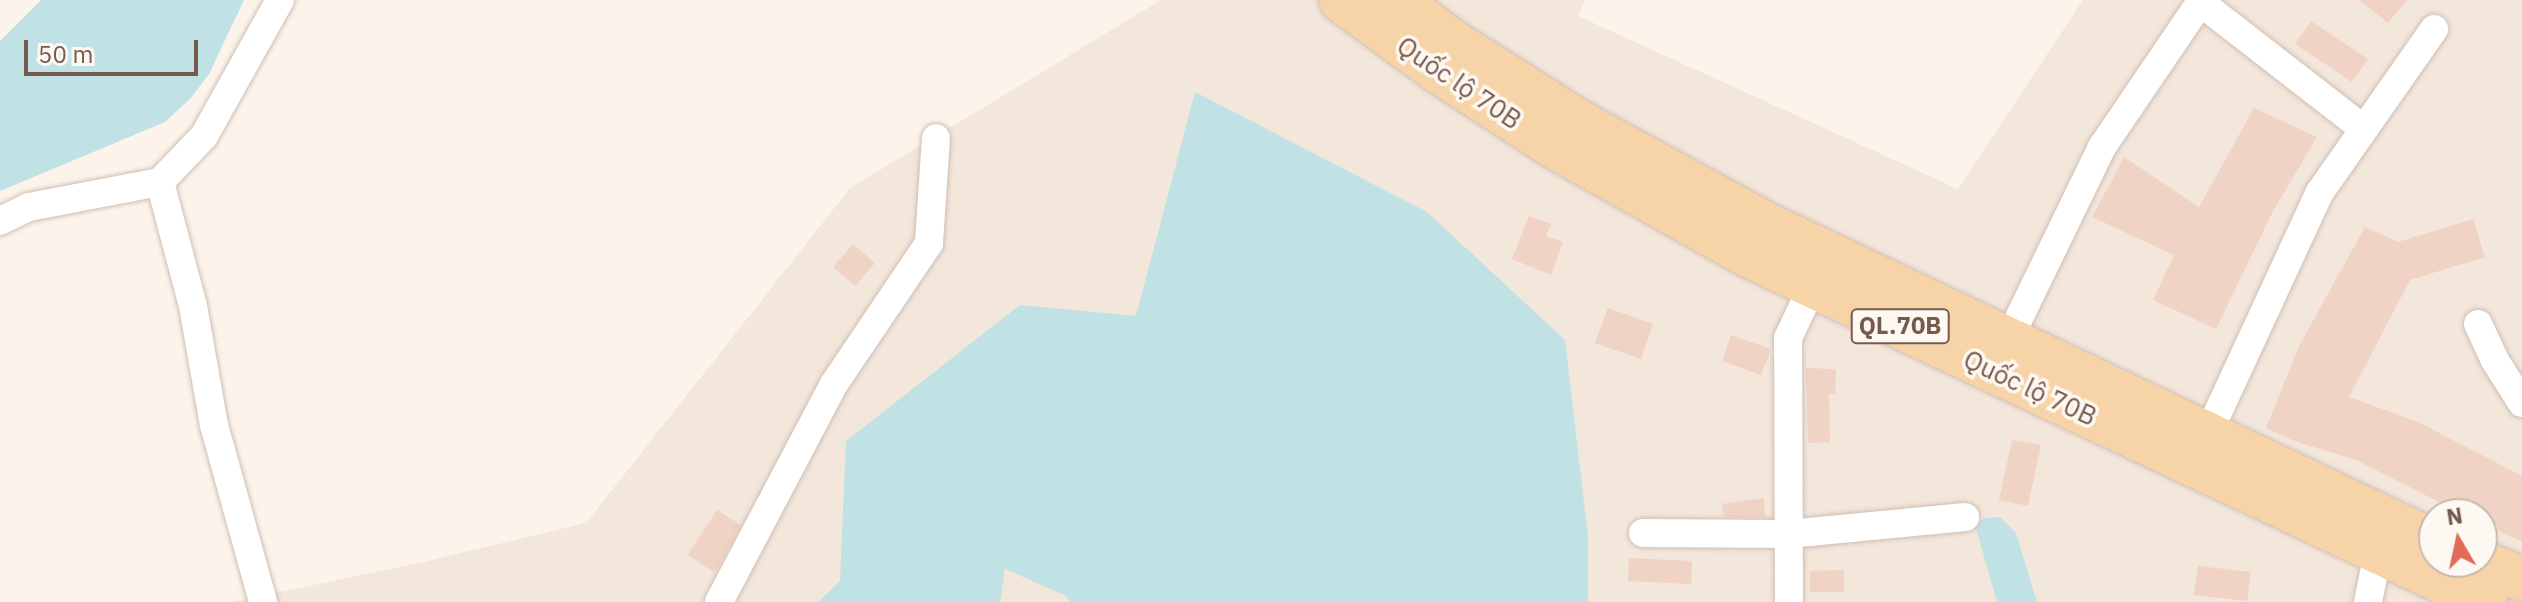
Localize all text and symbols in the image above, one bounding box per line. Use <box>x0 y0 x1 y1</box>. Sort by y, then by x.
scale bar <box>28 24 202 74</box>
street label: Quốc lộ 70B <box>1391 30 1527 136</box>
text: 50 m <box>38 38 93 70</box>
road number: QL.70B <box>1850 306 1950 346</box>
street label: Quốc lộ 70B <box>1959 344 2101 432</box>
north arrow <box>2418 498 2498 578</box>
text: N <box>2444 500 2465 531</box>

